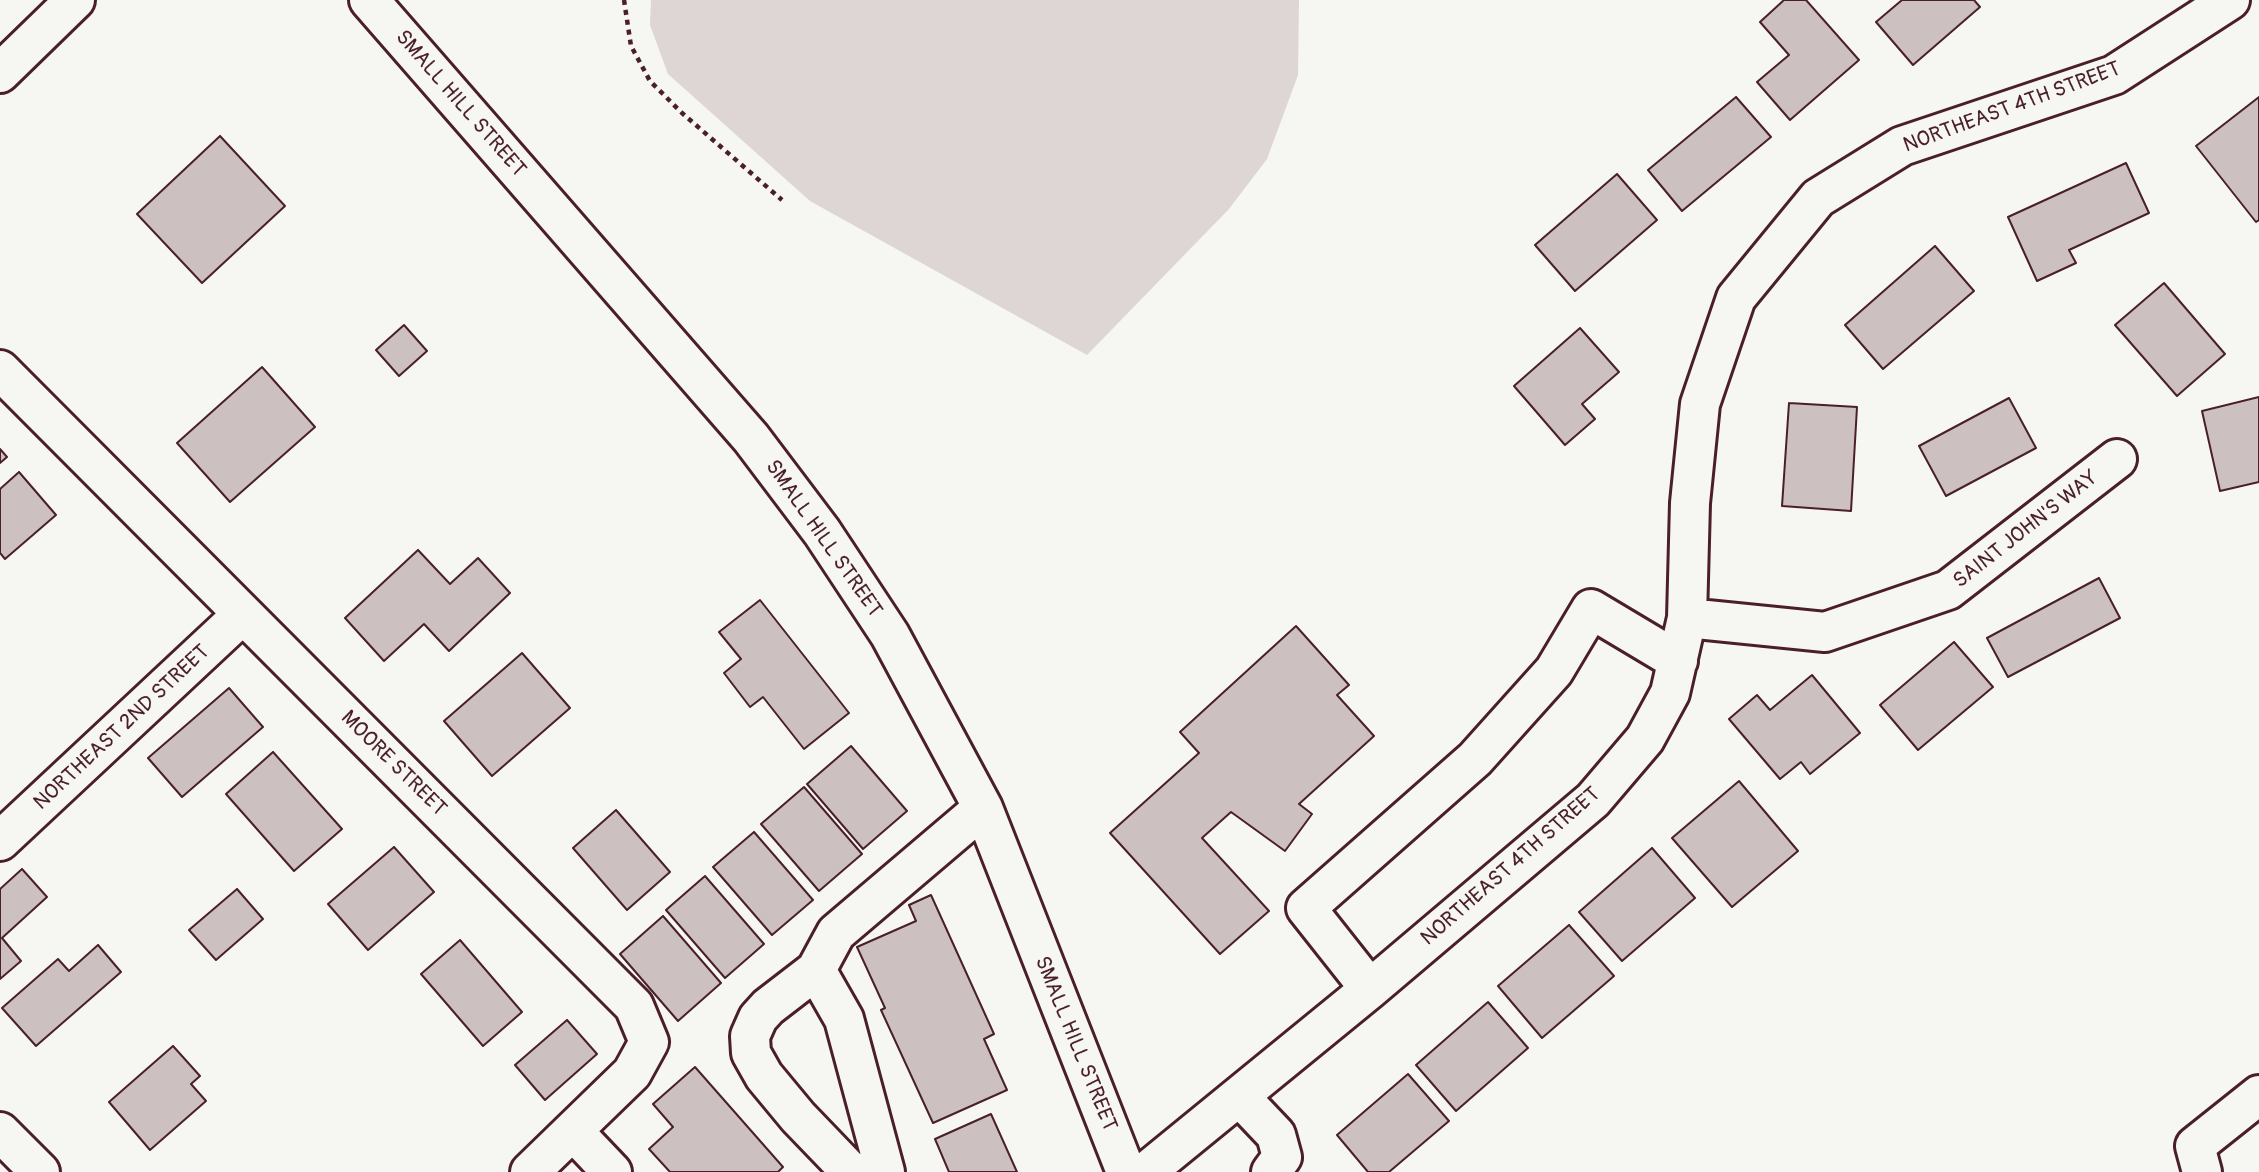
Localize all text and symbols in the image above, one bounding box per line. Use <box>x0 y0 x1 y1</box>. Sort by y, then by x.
street label: SMALL HILL STREET <box>389 25 531 183</box>
street label: NORTHEAST 4TH STREET <box>1900 57 2124 159</box>
street label: SMALL HILL STREET <box>759 455 887 623</box>
street label: SAINT JOHN'S WAY <box>1949 466 2103 594</box>
street label: NORTHEAST 2ND STREET <box>29 640 215 816</box>
street label: MOORE STREET <box>335 706 451 822</box>
street label: NORTHEAST 4TH STREET <box>1416 782 1606 952</box>
street label: SMALL HILL STREET <box>1028 953 1122 1135</box>

